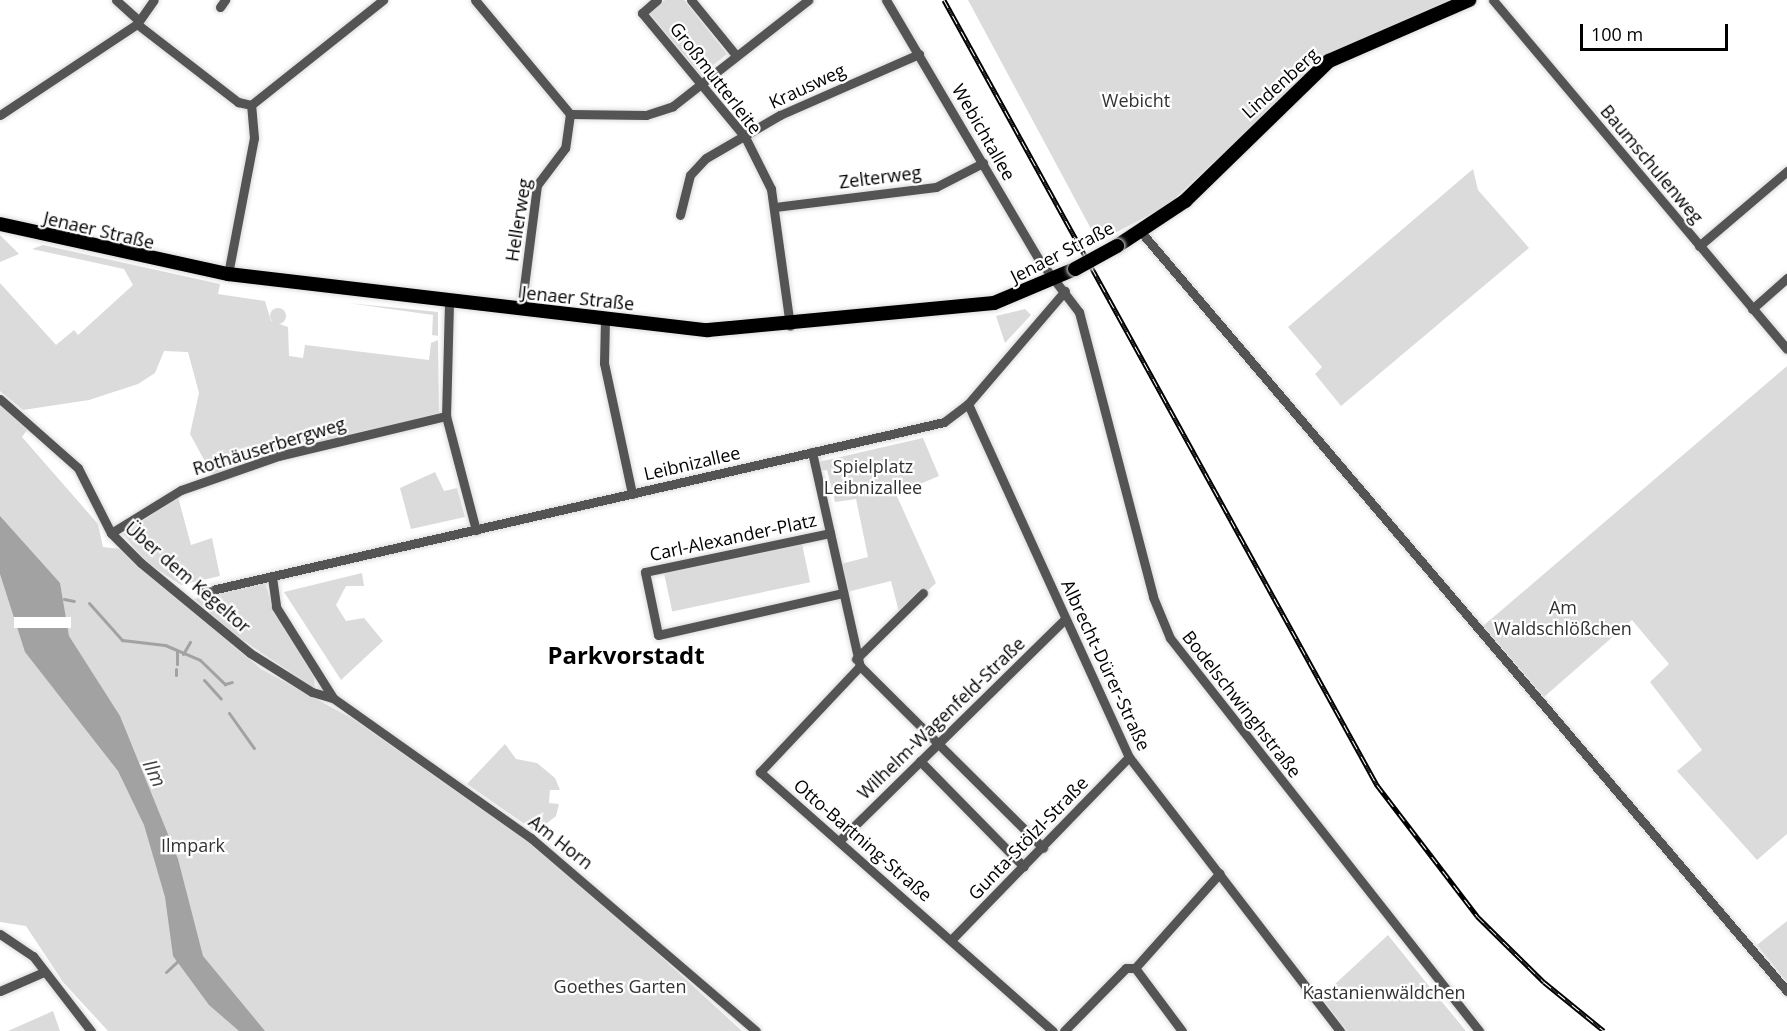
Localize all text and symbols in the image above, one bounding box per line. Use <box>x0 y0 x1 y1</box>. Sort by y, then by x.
scale bar <box>1583 12 1732 50</box>
street label: Großmutterleite <box>666 18 766 138</box>
text: 100 m <box>1591 22 1643 46</box>
street label: Lindenberg <box>1237 43 1323 123</box>
street label: Krausweg <box>765 59 849 113</box>
street label: Webichtallee <box>948 80 1020 184</box>
park label: Webicht <box>1102 89 1170 111</box>
street label: Baumschulenweg <box>1596 100 1708 228</box>
street label: Zelterweg <box>838 161 922 193</box>
street label: Hellerweg <box>501 177 535 263</box>
street label: Jenaer Straße <box>41 207 157 253</box>
street label: Jenaer Straße <box>1007 217 1117 287</box>
street label: Jenaer Straße <box>521 281 635 315</box>
street label: Rothäuserbergweg <box>190 412 348 480</box>
street label: Leibnizallee <box>642 441 742 485</box>
park label: Spielplatz Leibnizallee <box>824 456 922 498</box>
street label: Carl-Alexander-Platz <box>648 509 818 565</box>
street label: Über dem Kegeltor <box>121 517 255 637</box>
street label: Albrecht-Dürer-Straße <box>1057 576 1155 754</box>
park label: Am Waldschlößchen <box>1494 597 1632 640</box>
street label: Bodelschwinghstraße <box>1178 626 1306 782</box>
street label: Wilhelm-Wagenfeld-Straße <box>853 632 1029 804</box>
district label: Parkvorstadt <box>547 641 705 669</box>
water label: Ilm <box>138 755 172 791</box>
street label: Gunta-Stölzl-Straße <box>964 772 1092 904</box>
street label: Otto-Bartning-Straße <box>789 774 937 906</box>
street label: Am Horn <box>525 810 597 874</box>
park label: Ilmpark <box>161 834 225 856</box>
park label: Goethes Garten <box>554 975 686 997</box>
park label: Kastanienwäldchen <box>1302 981 1466 1003</box>

